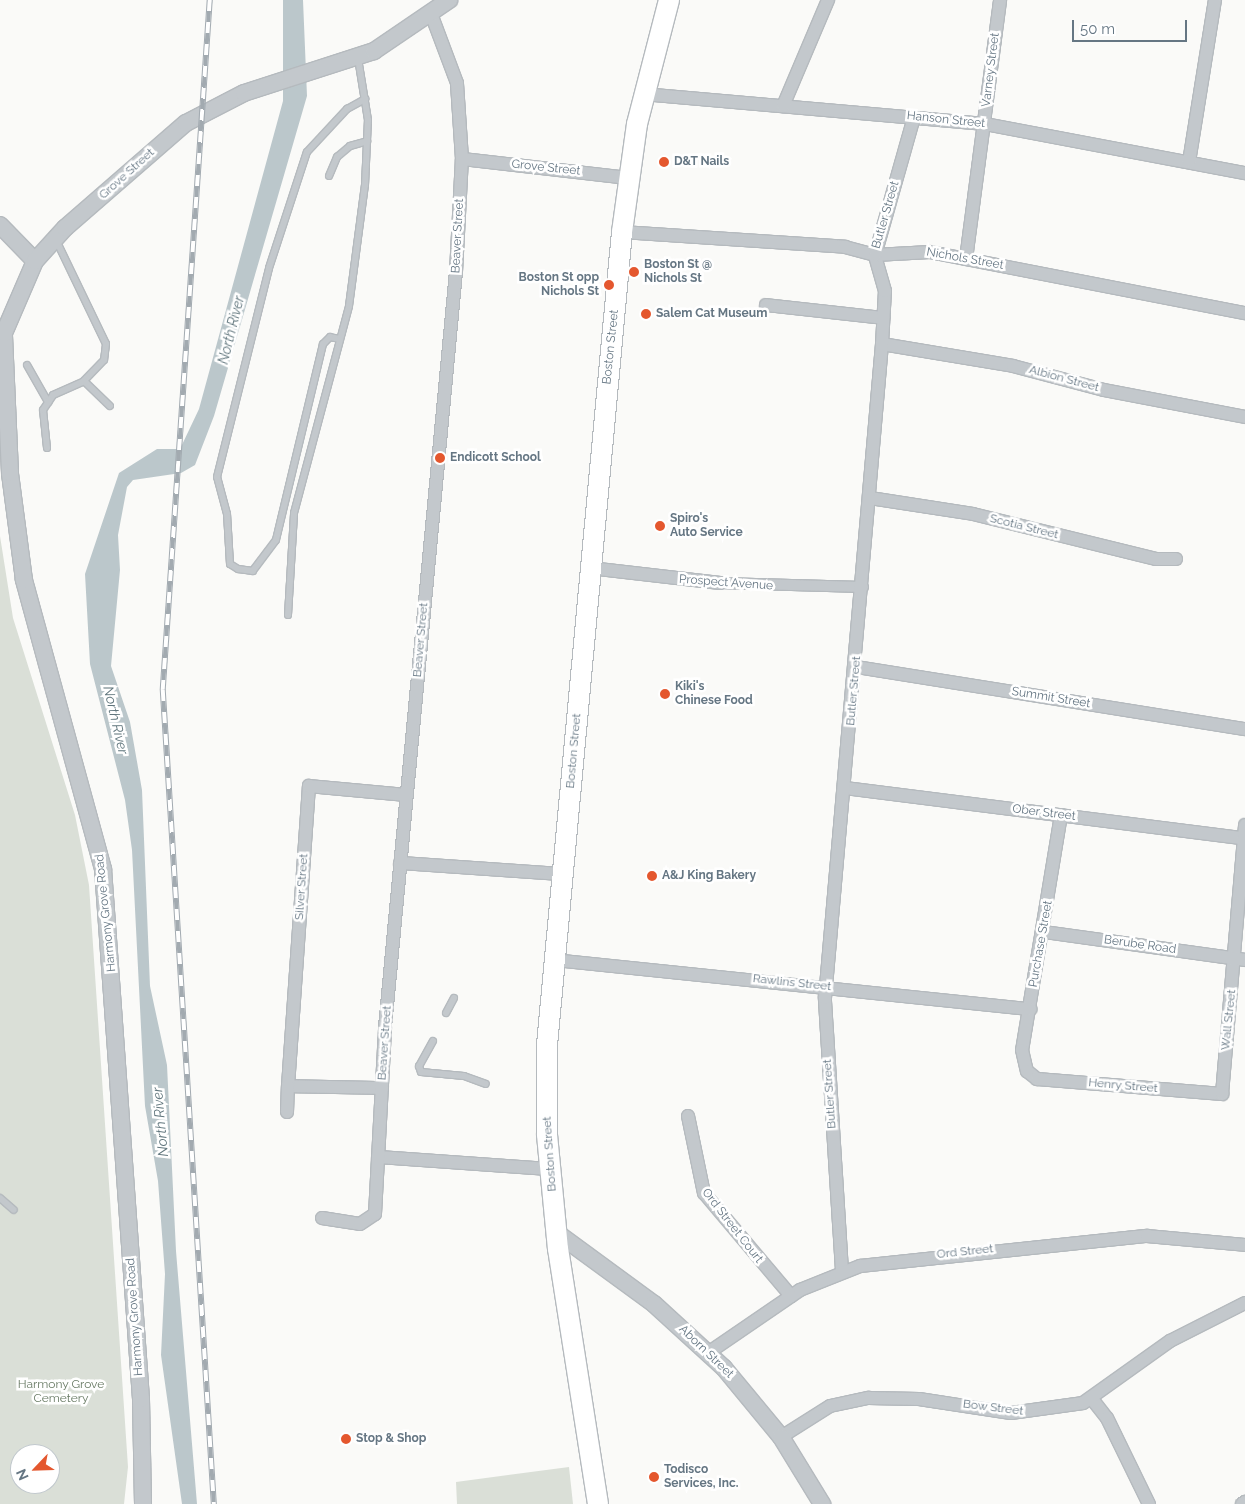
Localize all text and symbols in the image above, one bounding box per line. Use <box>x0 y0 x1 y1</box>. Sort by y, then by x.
scale bar <box>1075 10 1190 42</box>
text: 50 m <box>1080 20 1115 38</box>
street label: Varney Street <box>979 32 1003 108</box>
street label: Hanson Street <box>906 109 986 131</box>
street label: Grove Street <box>97 146 157 202</box>
place label: D&T Nails <box>674 155 729 169</box>
marker: D&T Nails <box>658 156 670 168</box>
street label: Grove Street <box>511 157 581 179</box>
street label: Butler Street <box>869 179 903 251</box>
street label: Beaver Street <box>449 198 467 274</box>
street label: Nichols Street <box>925 245 1005 273</box>
place label: Boston St @ Nichols St <box>644 258 712 286</box>
marker: Boston St @ Nichols St <box>628 266 640 278</box>
place label: Boston St opp Nichols St <box>519 271 599 299</box>
marker: Boston St opp Nichols St <box>603 279 615 291</box>
water label: North River <box>214 294 248 366</box>
place label: Salem Cat Museum <box>656 307 767 321</box>
marker: Salem Cat Museum <box>640 308 652 320</box>
street label: Boston Street <box>600 309 622 385</box>
street label: Albion Street <box>1027 363 1101 395</box>
place label: Endicott School <box>450 451 541 465</box>
marker: Endicott School <box>434 452 446 464</box>
place label: Spiro's Auto Service <box>670 512 743 540</box>
street label: Scotia Street <box>988 512 1060 542</box>
marker: Spiro's Auto Service <box>654 520 666 532</box>
street label: Prospect Avenue <box>678 573 774 593</box>
street label: Beaver Street <box>411 602 431 678</box>
street label: Butler Street <box>844 656 864 726</box>
place label: Kiki's Chinese Food <box>675 680 753 708</box>
water label: North River <box>100 684 132 756</box>
street label: Summit Street <box>1011 685 1091 711</box>
marker: Kiki's Chinese Food <box>659 688 671 700</box>
street label: Boston Street <box>564 713 584 789</box>
street label: Ober Street <box>1011 802 1077 824</box>
street label: Harmony Grove Road <box>93 853 119 973</box>
street label: Silver Street <box>292 853 312 921</box>
place label: A&J King Bakery <box>662 869 756 883</box>
marker: A&J King Bakery <box>646 870 658 882</box>
street label: Purchase Street <box>1026 899 1056 989</box>
street label: Berube Road <box>1103 933 1177 957</box>
street label: Rawlins Street <box>752 972 832 994</box>
street label: Wall Street <box>1219 989 1239 1051</box>
street label: Beaver Street <box>375 1005 395 1081</box>
street label: Butler Street <box>820 1059 840 1129</box>
street label: Henry Street <box>1088 1076 1158 1096</box>
water label: North River <box>149 1087 171 1157</box>
street label: Boston Street <box>540 1116 560 1192</box>
street label: Ord Street Court <box>698 1186 766 1266</box>
street label: Ord Street <box>936 1242 994 1262</box>
street label: Harmony Grove Road <box>124 1257 146 1377</box>
street label: Aborn Street <box>676 1322 736 1382</box>
park label: Harmony Grove Cemetery <box>18 1378 104 1406</box>
street label: Bow Street <box>962 1397 1024 1419</box>
place label: Stop & Shop <box>356 1432 426 1446</box>
marker: Stop & Shop <box>340 1433 352 1445</box>
north arrow <box>10 1444 60 1494</box>
place label: Todisco Services, Inc. <box>664 1463 738 1491</box>
text: N <box>13 1467 32 1483</box>
marker: Todisco Services, Inc. <box>648 1471 660 1483</box>

